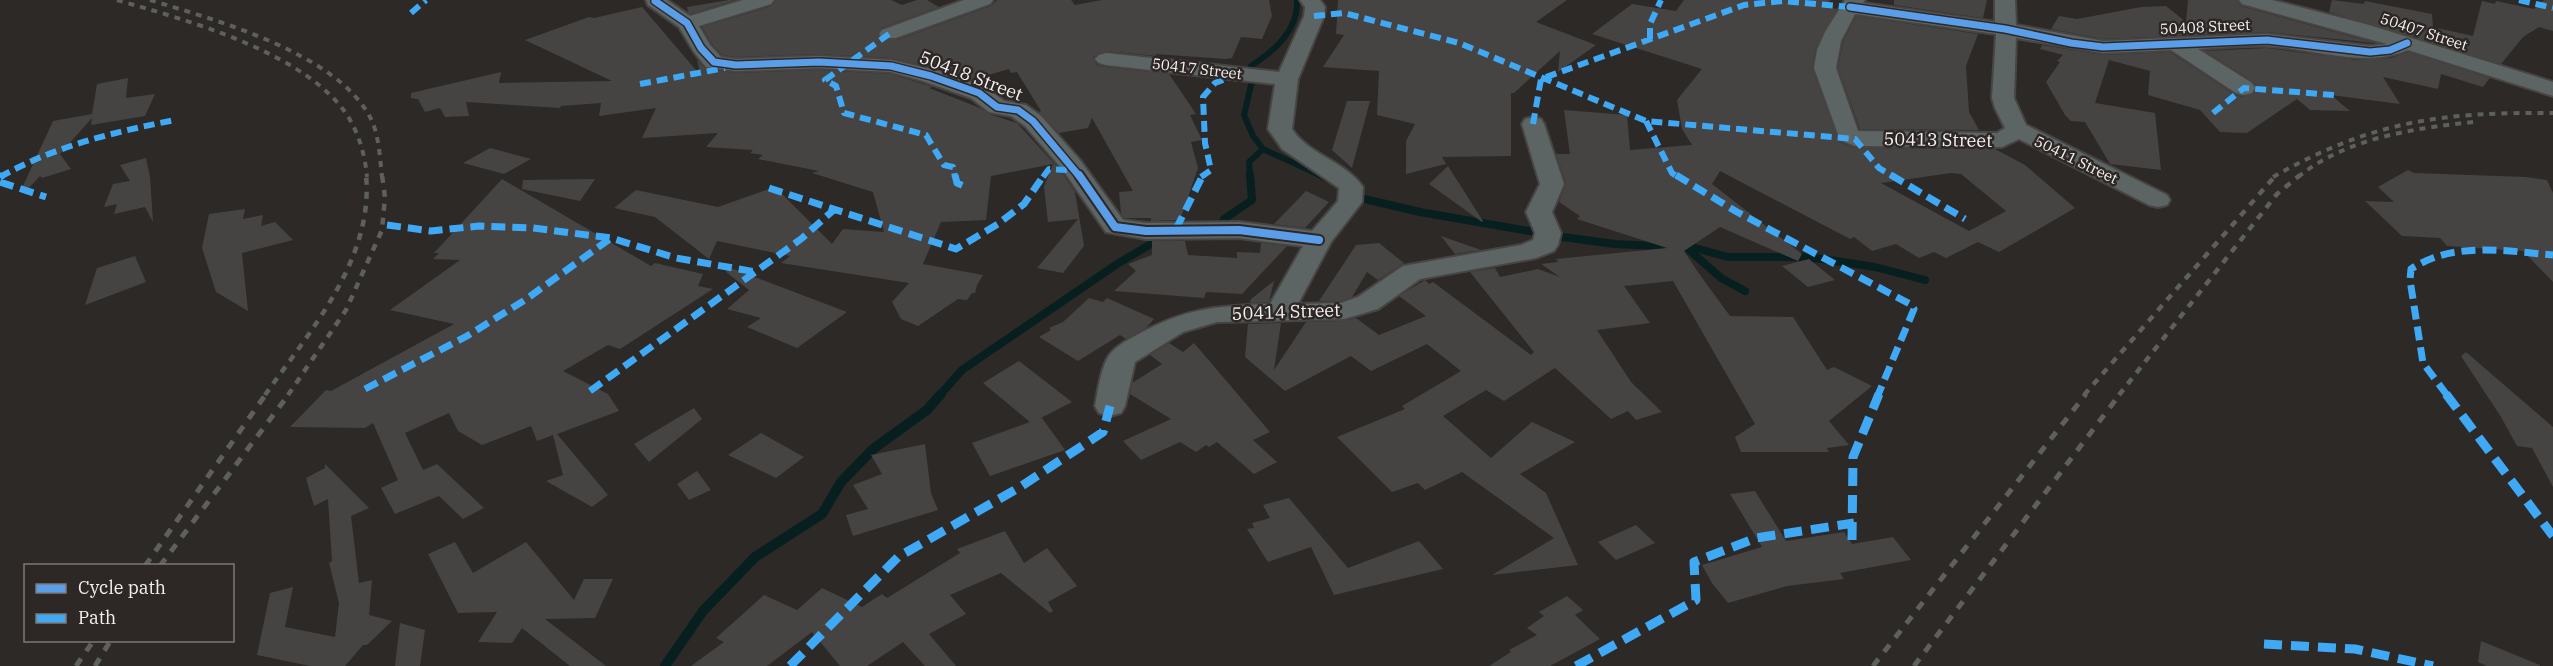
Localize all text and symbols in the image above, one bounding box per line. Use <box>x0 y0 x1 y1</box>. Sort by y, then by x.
street label: 50407 Street <box>2378 8 2470 55</box>
street label: 50408 Street <box>2159 15 2251 38</box>
street label: 50418 Street <box>916 45 1026 106</box>
street label: 50417 Street <box>1151 54 1243 83</box>
street label: 50413 Street <box>1883 127 1993 152</box>
street label: 50411 Street <box>2031 131 2121 188</box>
street label: 50414 Street <box>1231 298 1341 325</box>
legend <box>24 564 234 642</box>
text: Cycle path <box>78 576 166 599</box>
text: Path <box>78 606 116 629</box>

